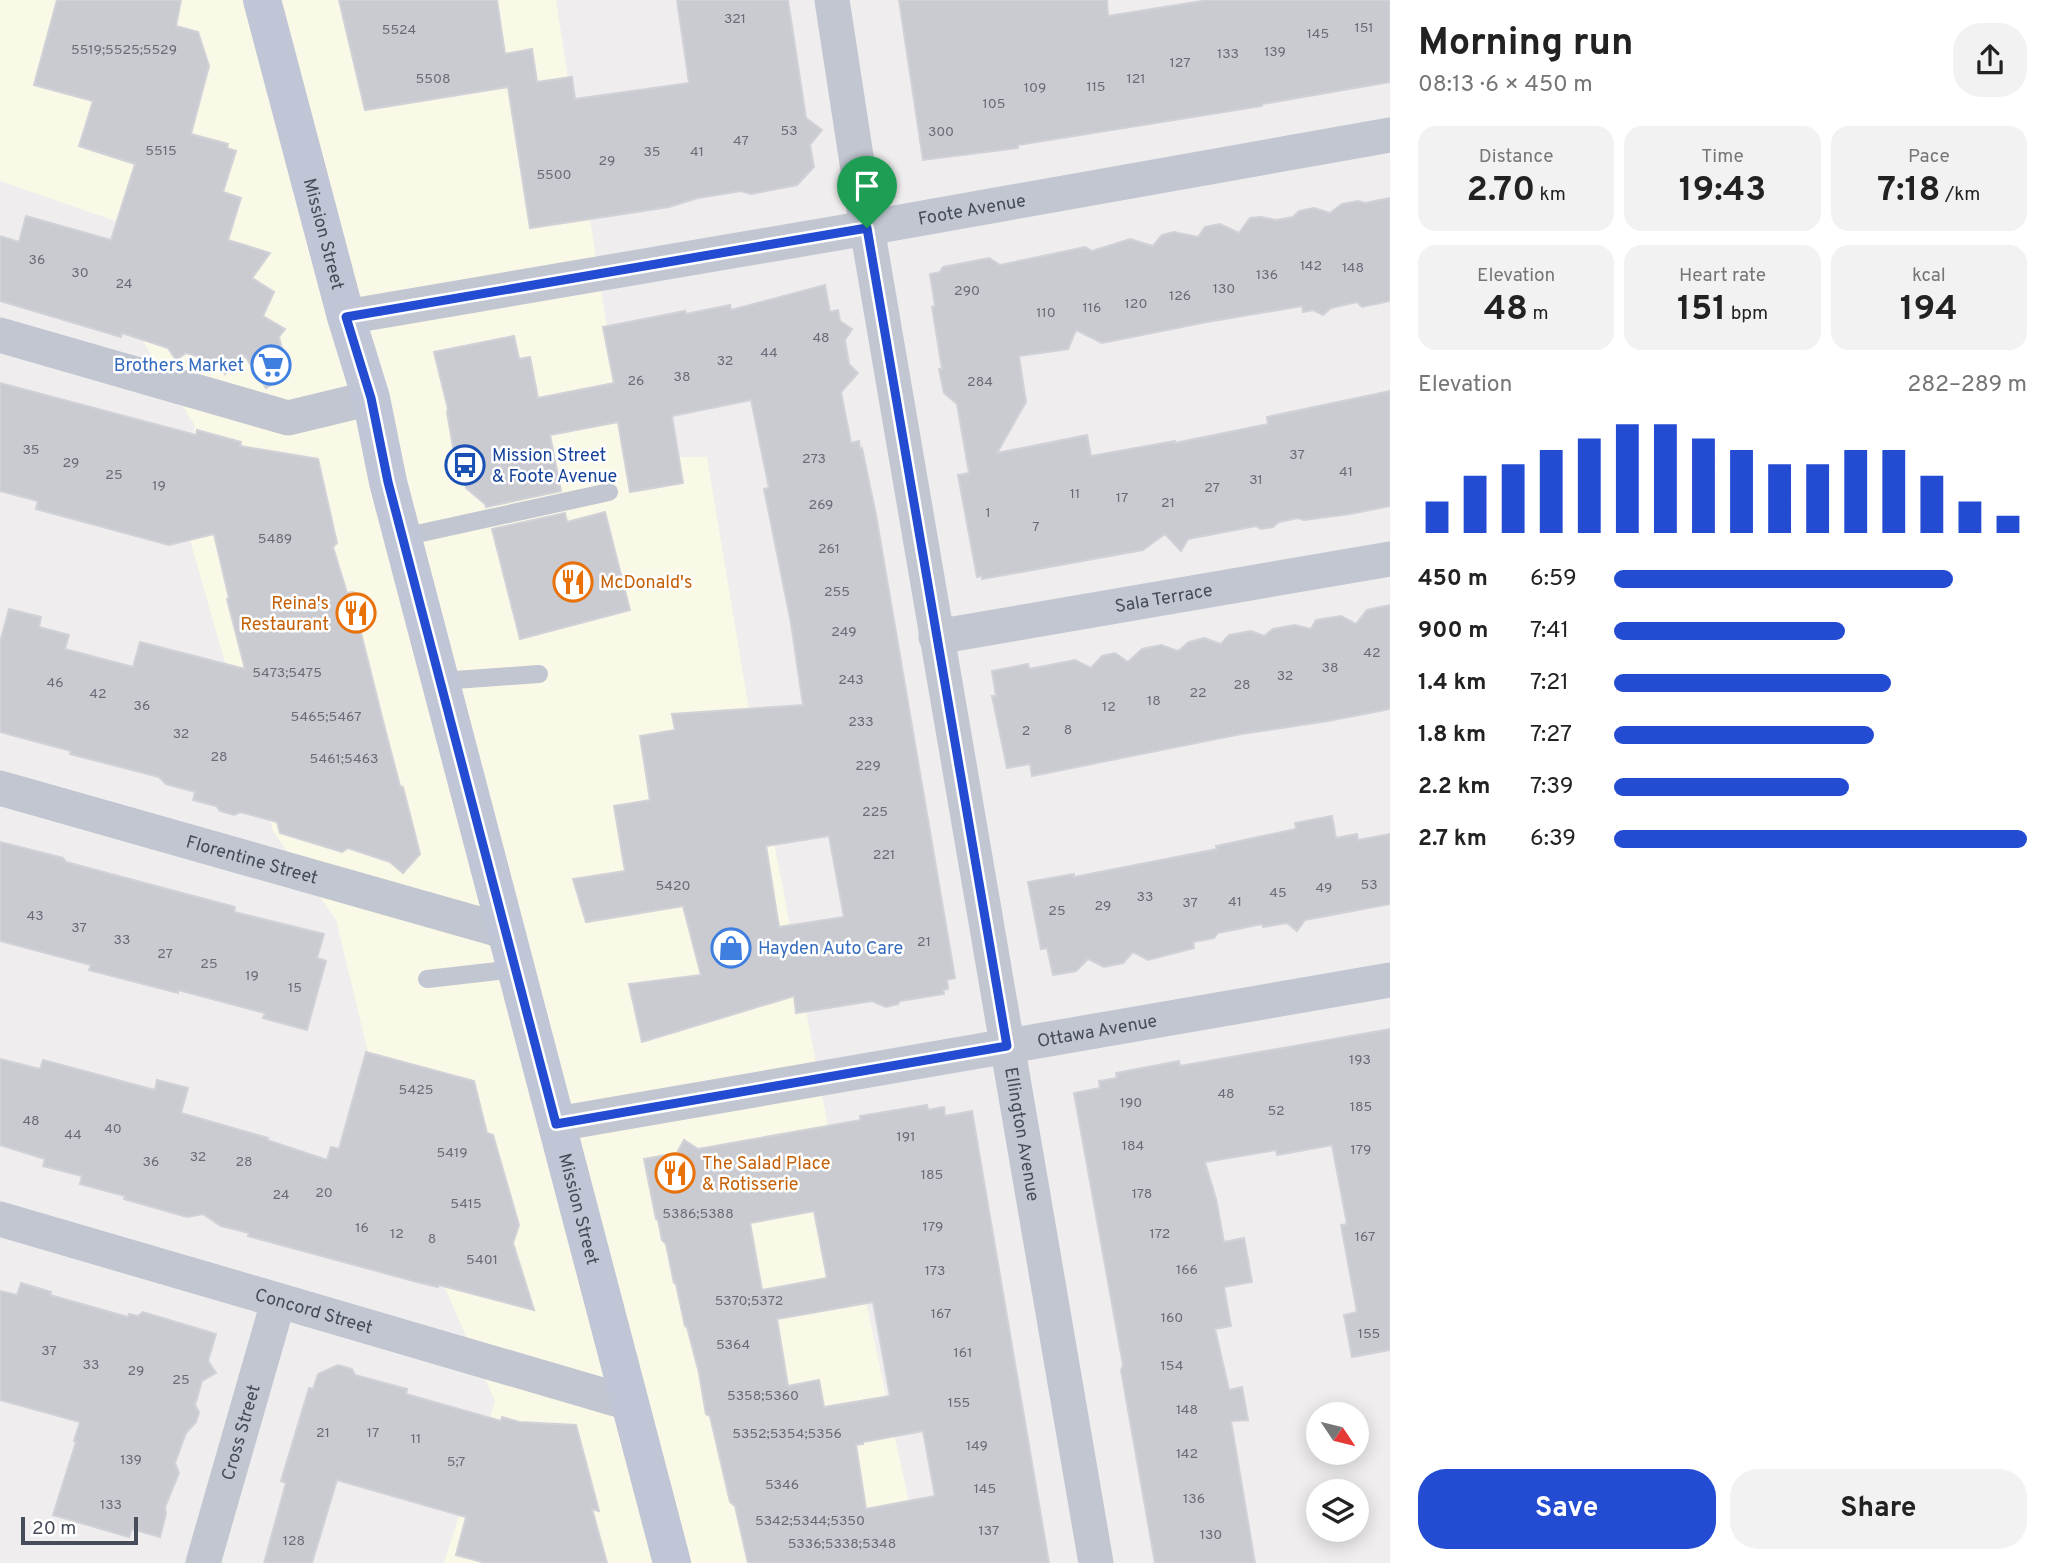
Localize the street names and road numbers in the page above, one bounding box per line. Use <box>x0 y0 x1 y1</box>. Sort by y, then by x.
street label: Mission Street <box>297 176 348 293</box>
street label: Foote Avenue <box>916 190 1028 232</box>
street label: Sala Terrace <box>1113 580 1215 619</box>
street label: Florentine Street <box>183 831 320 891</box>
street label: Ottawa Avenue <box>1035 1010 1159 1054</box>
street label: Ellington Avenue <box>998 1065 1044 1203</box>
street label: Mission Street <box>552 1151 603 1268</box>
street label: Concord Street <box>252 1284 375 1340</box>
street label: Cross Street <box>217 1382 267 1483</box>

